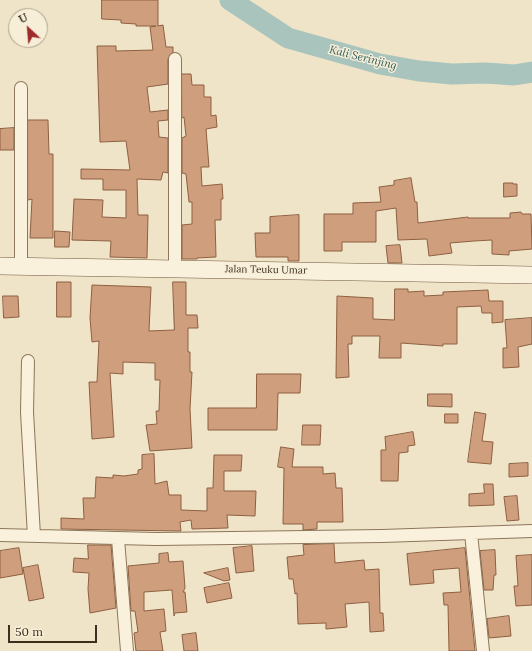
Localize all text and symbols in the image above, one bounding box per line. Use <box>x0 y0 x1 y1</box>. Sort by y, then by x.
north arrow <box>8 8 48 48</box>
text: U <box>16 10 30 26</box>
water label: Kali Serinjing <box>328 43 398 73</box>
street label: Jalan Teuku Umar <box>225 263 307 277</box>
scale bar <box>10 617 99 643</box>
text: 50 m <box>15 624 43 639</box>

